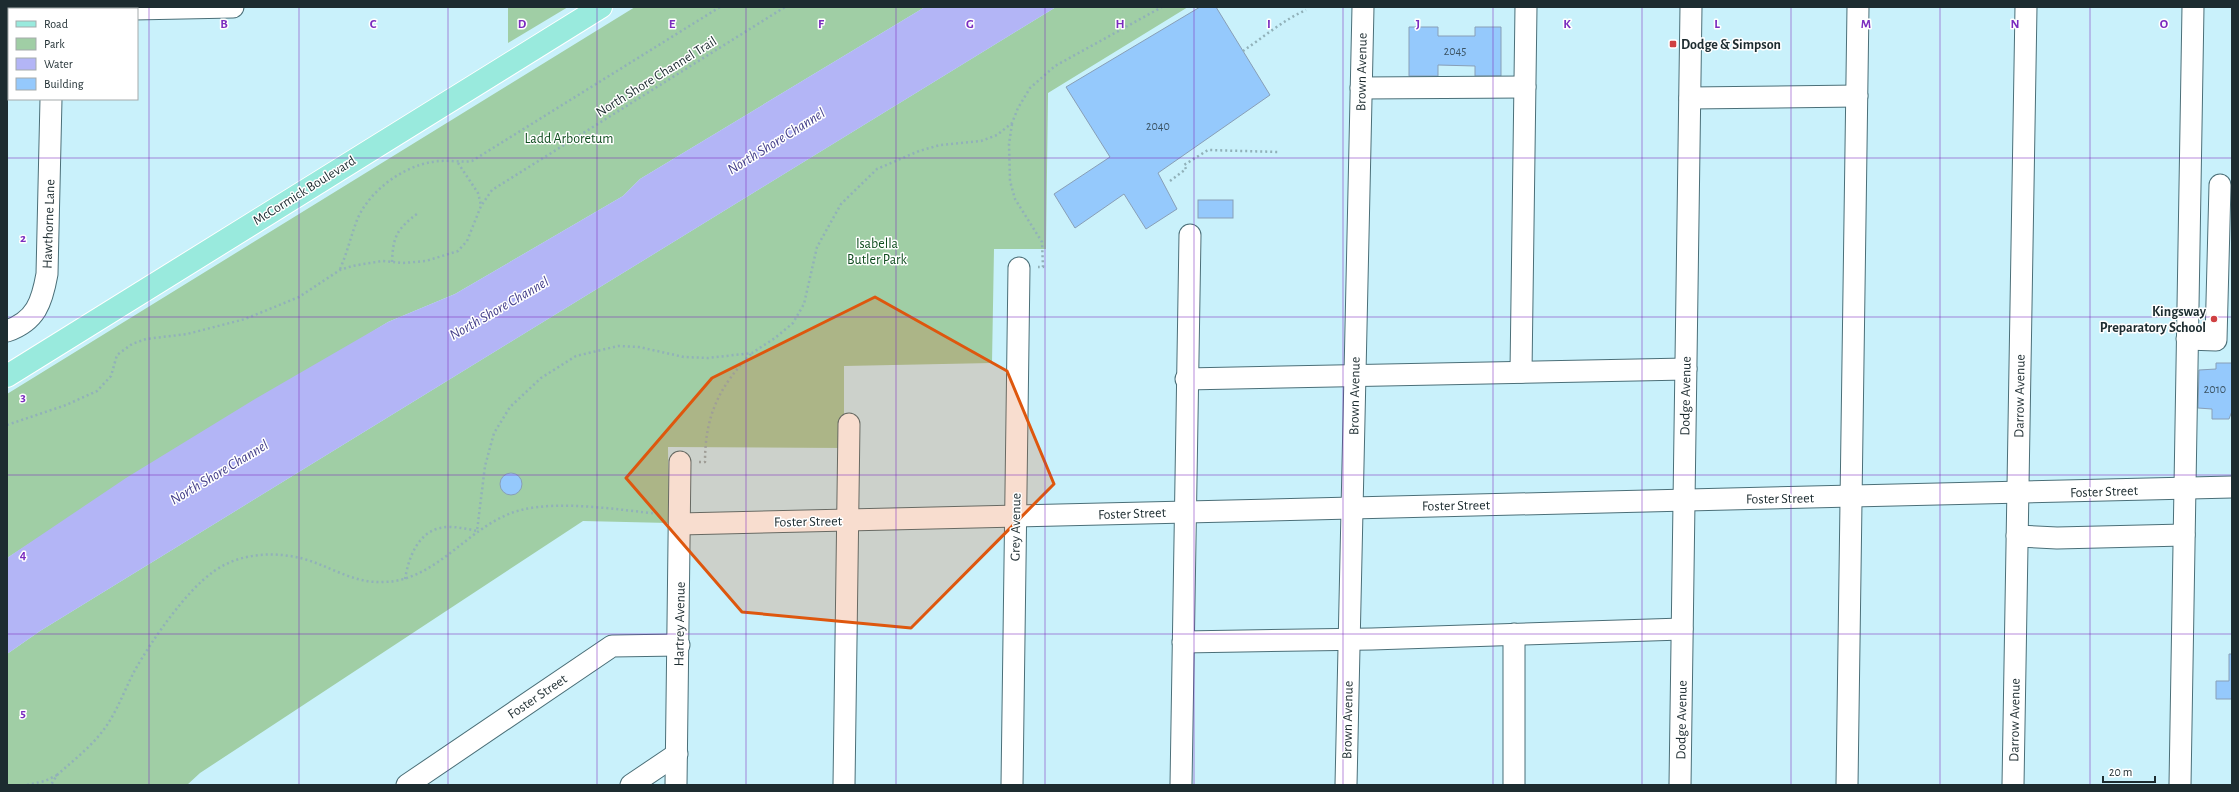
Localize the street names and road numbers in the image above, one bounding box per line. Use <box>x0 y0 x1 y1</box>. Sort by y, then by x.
street label: Brown Avenue <box>1354 33 1370 111</box>
street label: North Shore Channel Trail <box>594 34 719 120</box>
street label: McCormick Boulevard <box>251 154 358 228</box>
street label: Hawthorne Lane <box>40 179 58 269</box>
street label: Darrow Avenue <box>2012 354 2028 438</box>
street label: Dodge Avenue <box>1678 356 1694 436</box>
street label: Brown Avenue <box>1347 357 1363 435</box>
street label: Foster Street <box>2070 484 2139 500</box>
street label: Foster Street <box>1746 491 1815 507</box>
street label: Grey Avenue <box>1008 493 1024 561</box>
street label: Foster Street <box>1422 498 1491 514</box>
street label: Foster Street <box>1098 506 1167 522</box>
street label: Foster Street <box>774 514 843 530</box>
street label: Hartrey Avenue <box>672 582 688 666</box>
street label: Foster Street <box>505 672 570 722</box>
street label: Darrow Avenue <box>2007 678 2023 762</box>
street label: Dodge Avenue <box>1674 680 1690 760</box>
street label: Brown Avenue <box>1340 681 1356 759</box>

